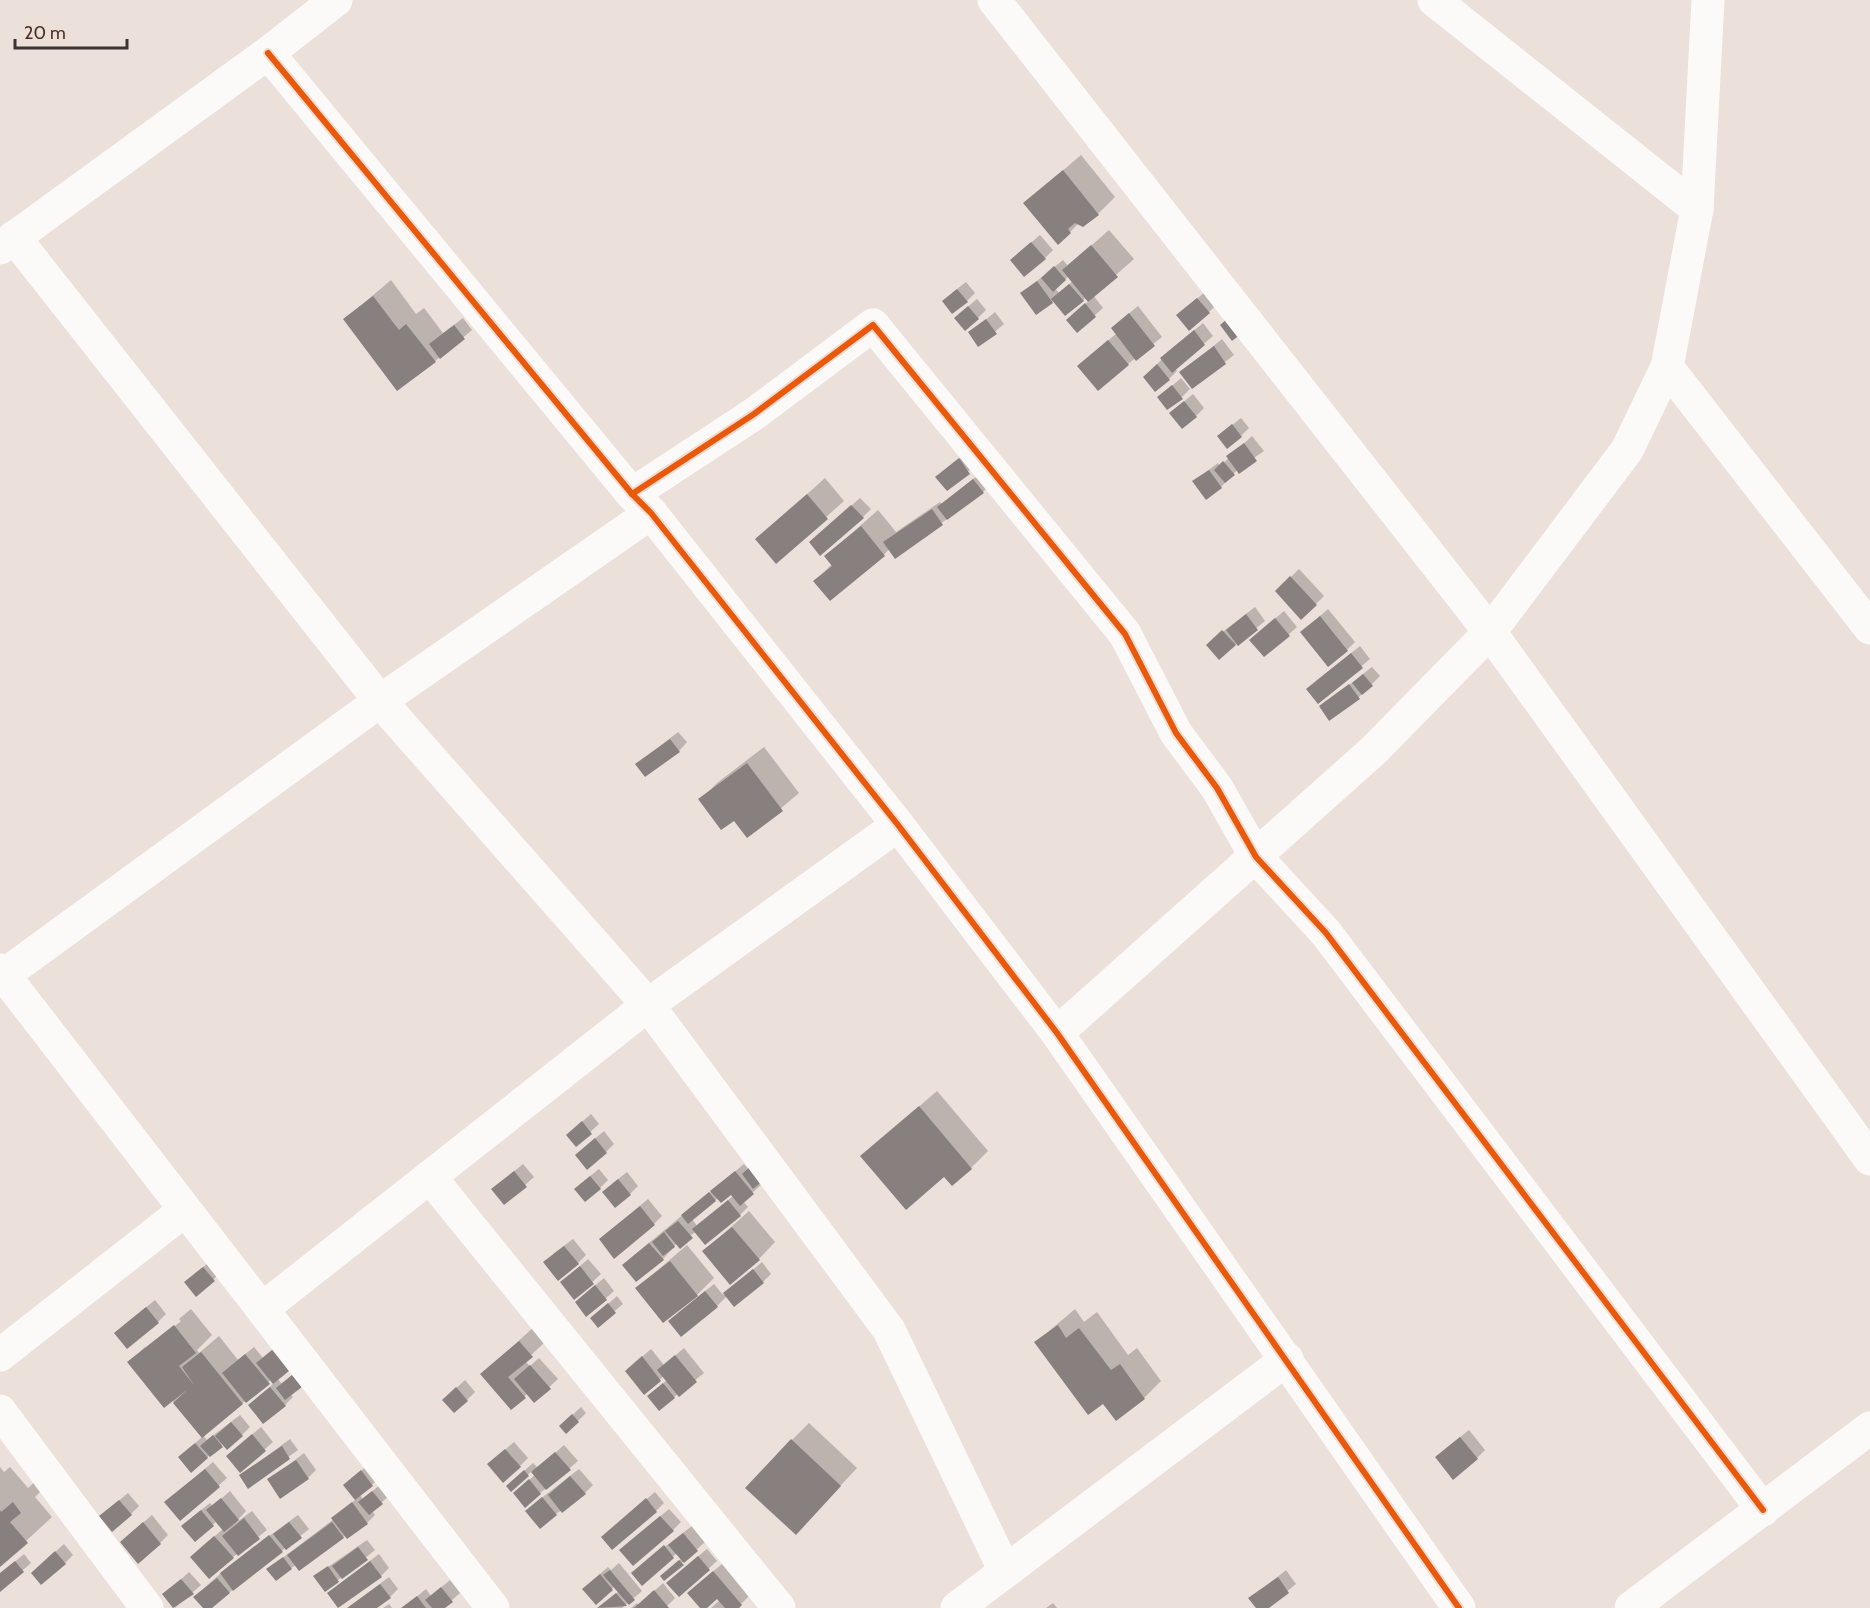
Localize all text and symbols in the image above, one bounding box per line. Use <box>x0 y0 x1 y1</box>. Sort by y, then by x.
scale bar <box>15 12 128 50</box>
text: 20 m <box>24 22 66 44</box>

